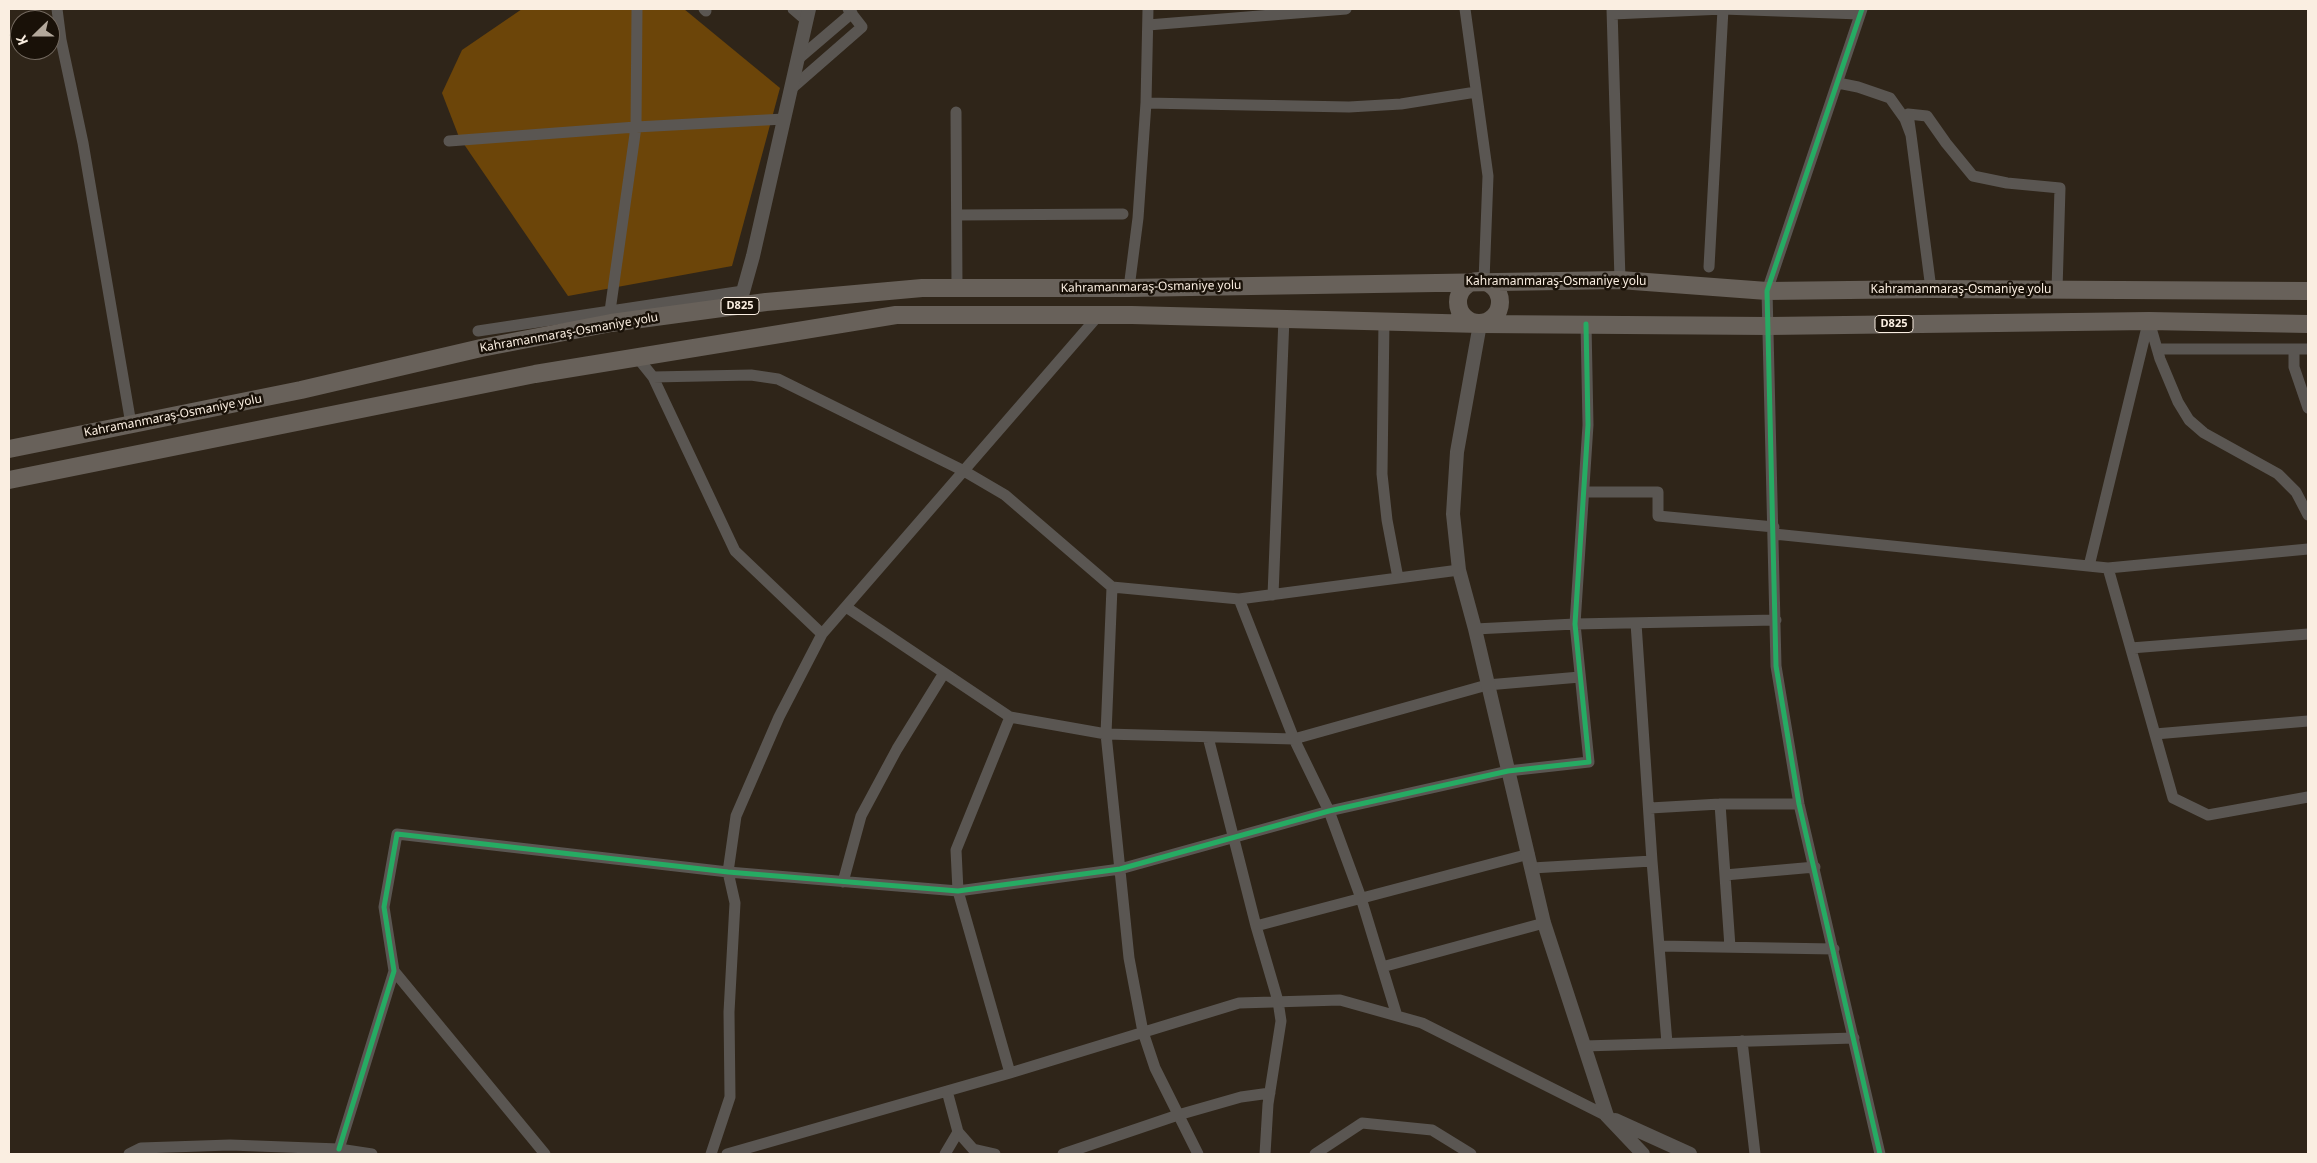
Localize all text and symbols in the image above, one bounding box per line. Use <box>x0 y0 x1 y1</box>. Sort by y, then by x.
north arrow <box>10 10 60 60</box>
text: K <box>11 33 32 48</box>
street label: Kahramanmaraş-Osmaniye yolu <box>1466 275 1646 289</box>
street label: Kahramanmaraş-Osmaniye yolu <box>1060 278 1242 296</box>
street label: Kahramanmaraş-Osmaniye yolu <box>1871 283 2051 297</box>
road number: D825 <box>721 298 759 314</box>
street label: Kahramanmaraş-Osmaniye yolu <box>479 310 659 356</box>
road number: D825 <box>1875 316 1913 332</box>
street label: Kahramanmaraş-Osmaniye yolu <box>83 392 263 440</box>

